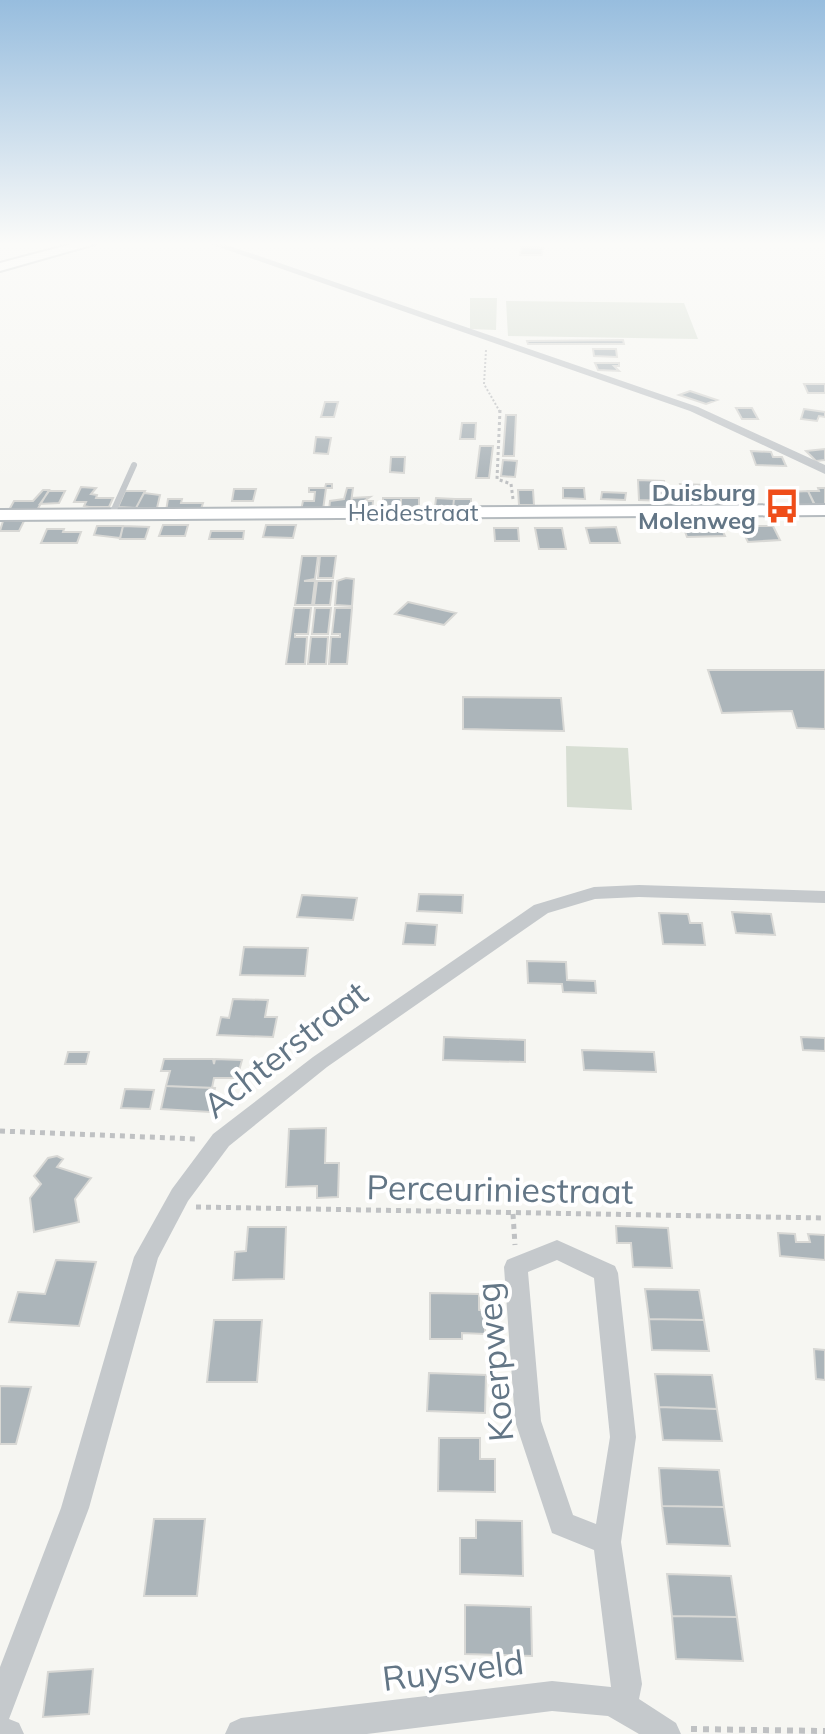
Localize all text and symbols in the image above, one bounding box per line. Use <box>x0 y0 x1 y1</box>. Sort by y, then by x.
place label: Duisburg Molenweg <box>638 477 756 535</box>
bus stop icon: Duisburg Molenweg <box>763 487 801 525</box>
street label: Heidestraat <box>348 497 478 527</box>
street label: Achterstraat <box>194 971 376 1127</box>
street label: Perceuriniestraat <box>366 1165 634 1213</box>
street label: Koerpweg <box>466 1280 522 1444</box>
street label: Ruysveld <box>380 1640 526 1700</box>

